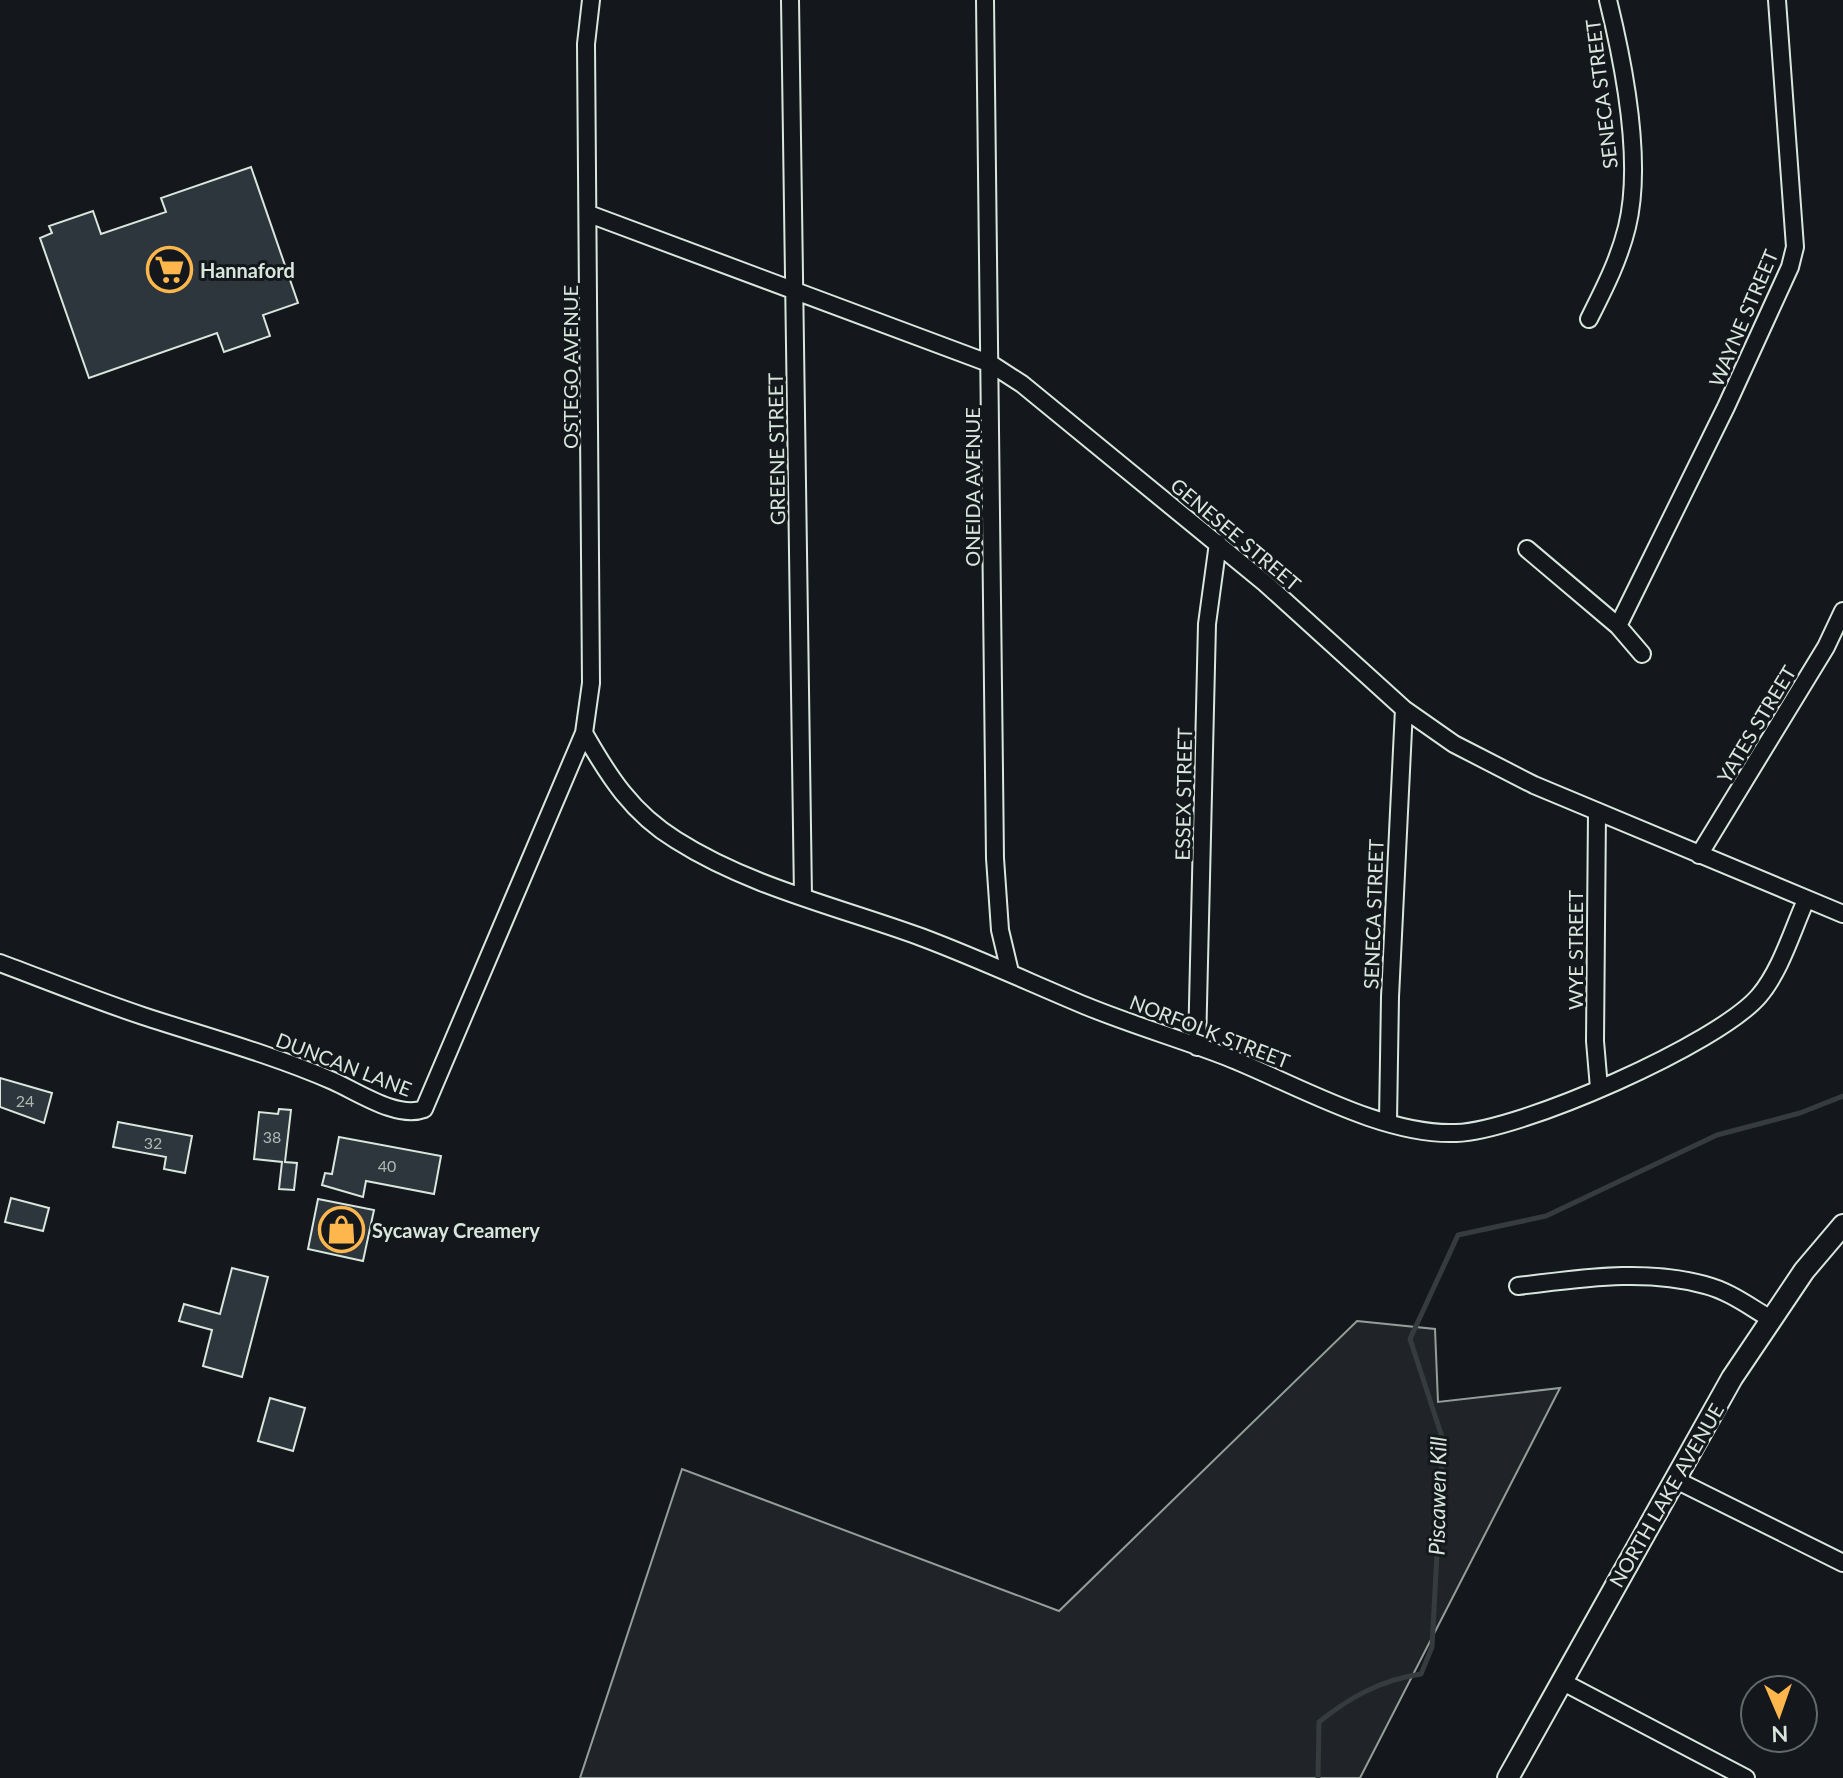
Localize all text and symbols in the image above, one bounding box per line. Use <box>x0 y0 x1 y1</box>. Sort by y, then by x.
street label: SENECA STREET <box>1580 18 1622 170</box>
supermarket icon: Hannaford <box>145 246 193 294</box>
street label: WAYNE STREET <box>1703 246 1783 390</box>
place label: Hannaford <box>200 258 295 282</box>
street label: OSTEGO AVENUE <box>558 285 582 449</box>
street label: GREENE STREET <box>763 372 789 525</box>
street label: ONEIDA AVENUE <box>960 407 984 567</box>
street label: GENESEE STREET <box>1166 473 1306 595</box>
street label: YATES STREET <box>1712 661 1801 787</box>
street label: ESSEX STREET <box>1170 727 1196 861</box>
street label: SENECA STREET <box>1358 838 1388 990</box>
street label: WYE STREET <box>1563 890 1587 1010</box>
street label: NORFOLK STREET <box>1126 989 1294 1073</box>
street label: DUNCAN LANE <box>273 1027 415 1101</box>
house number: 24 <box>16 1091 34 1110</box>
house number: 38 <box>263 1127 281 1146</box>
house number: 32 <box>144 1133 162 1152</box>
house number: 40 <box>378 1156 396 1175</box>
shop icon: Sycaway Creamery <box>317 1206 365 1254</box>
place label: Sycaway Creamery <box>372 1218 540 1242</box>
street label: NORTH LAKE AVENUE <box>1604 1399 1728 1591</box>
water label: Piscawen Kill <box>1422 1436 1452 1556</box>
north arrow <box>1739 1674 1819 1754</box>
text: N <box>1771 1721 1789 1748</box>

